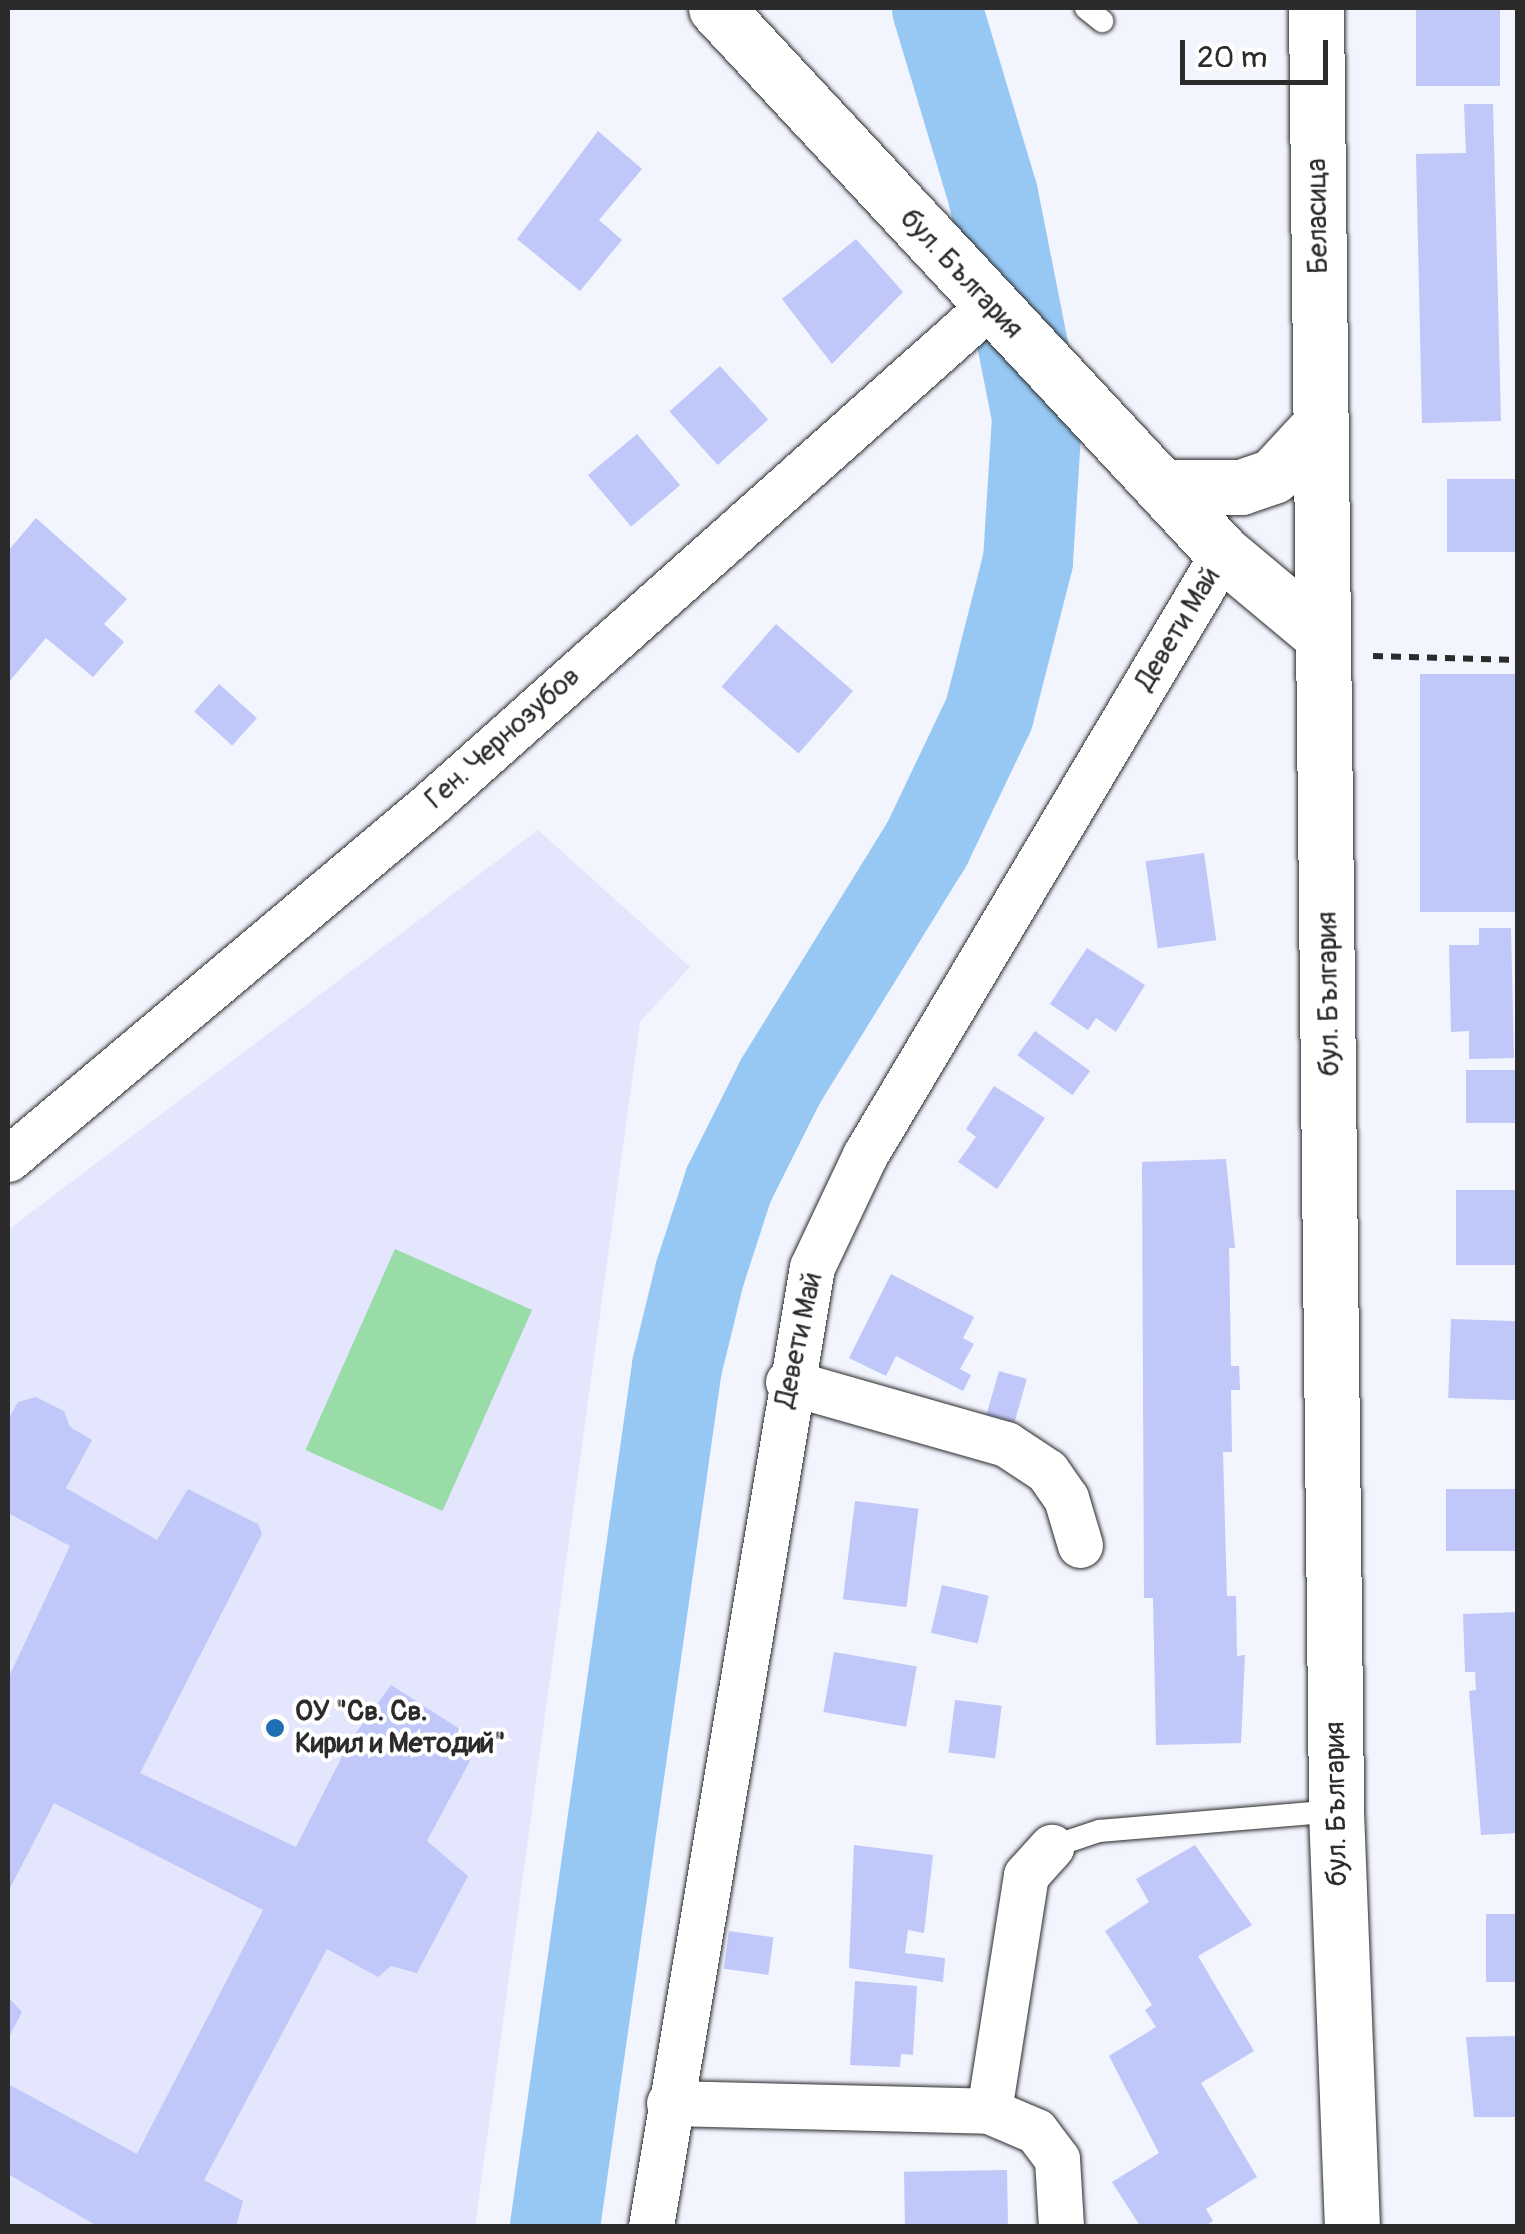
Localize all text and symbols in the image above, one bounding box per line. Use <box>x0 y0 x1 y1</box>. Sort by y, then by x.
scale bar <box>1185 20 1332 82</box>
text: 20 m <box>1197 39 1267 76</box>
street label: Беласица <box>1300 158 1336 274</box>
street label: бул. България <box>892 202 1030 346</box>
street label: Девети Май <box>1128 561 1228 697</box>
street label: Ген. Чернозубов <box>419 660 587 816</box>
street label: бул. България <box>1311 911 1347 1077</box>
street label: Девети Май <box>768 1269 830 1411</box>
place label: ОУ "Св. Св. Кирил и Методий" <box>295 1695 506 1761</box>
marker: ОУ "Св. Св. Кирил и Методий" <box>264 1717 286 1739</box>
street label: бул. България <box>1319 1721 1355 1887</box>

